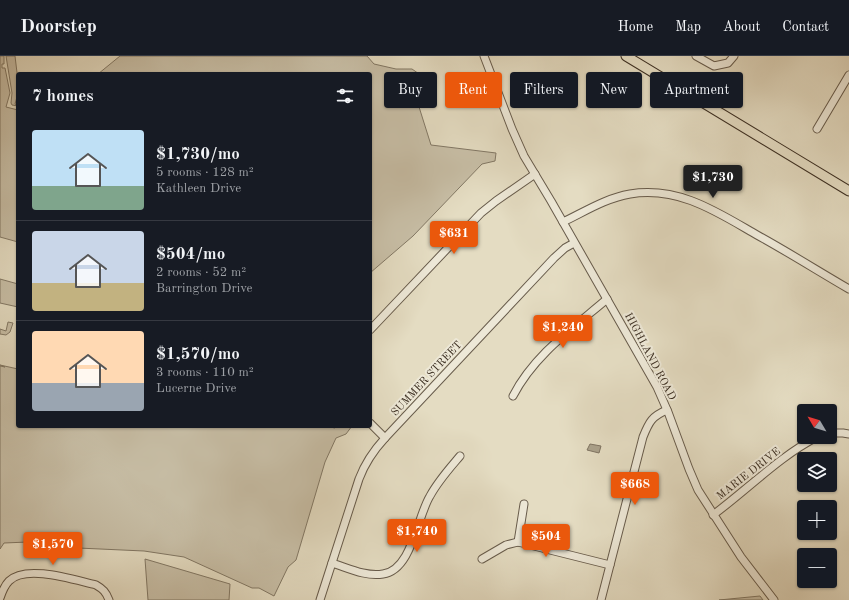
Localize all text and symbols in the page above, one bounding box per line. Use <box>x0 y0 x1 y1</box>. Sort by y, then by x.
text: Doorstep <box>20 18 97 37</box>
text: Home <box>618 20 653 34</box>
text: Map <box>675 20 701 34</box>
text: About <box>723 20 760 34</box>
text: Contact <box>782 20 829 34</box>
chip: Buy <box>384 72 437 108</box>
chip: Rent <box>445 72 502 108</box>
chip: Filters <box>510 72 578 108</box>
chip: New <box>586 72 642 108</box>
chip: Apartment <box>650 72 743 108</box>
icon: filters <box>334 85 356 107</box>
text: 7 homes <box>32 88 94 105</box>
icon: home <box>64 146 112 194</box>
text: $1,730/mo <box>156 146 240 163</box>
pin: $1,730 <box>680 165 746 199</box>
text: 5 rooms · 128 m² <box>156 166 254 179</box>
text: $1,730 <box>692 171 734 184</box>
text: Kathleen Drive <box>156 182 241 195</box>
pin: $631 <box>430 221 478 255</box>
text: $631 <box>439 227 469 240</box>
text: $504/mo <box>156 246 225 263</box>
icon: home <box>64 247 112 295</box>
text: 2 rooms · 52 m² <box>156 266 246 279</box>
text: Barrington Drive <box>156 282 253 295</box>
street label: HIGHLAND ROAD <box>622 311 678 403</box>
pin: $1,240 <box>530 315 596 349</box>
text: $1,240 <box>542 321 584 334</box>
street label: SUMMER STREET <box>390 339 465 419</box>
text: $1,570/mo <box>156 346 240 363</box>
icon: home <box>64 347 112 395</box>
text: 3 rooms · 110 m² <box>156 366 254 379</box>
text: Lucerne Drive <box>156 382 237 395</box>
north arrow <box>797 404 837 444</box>
map controls <box>797 404 837 588</box>
street label: MARIE DRIVE <box>715 446 783 502</box>
button: layers <box>797 452 837 492</box>
pin: $668 <box>611 472 659 506</box>
text: $668 <box>620 478 650 491</box>
button: + <box>797 500 837 540</box>
pin: $1,740 <box>384 519 450 553</box>
pin: $504 <box>522 524 570 558</box>
text: $1,740 <box>396 525 438 538</box>
text: $504 <box>531 530 561 543</box>
pin: $1,570 <box>20 532 86 566</box>
text: $1,570 <box>32 538 74 551</box>
button: − <box>797 548 837 588</box>

